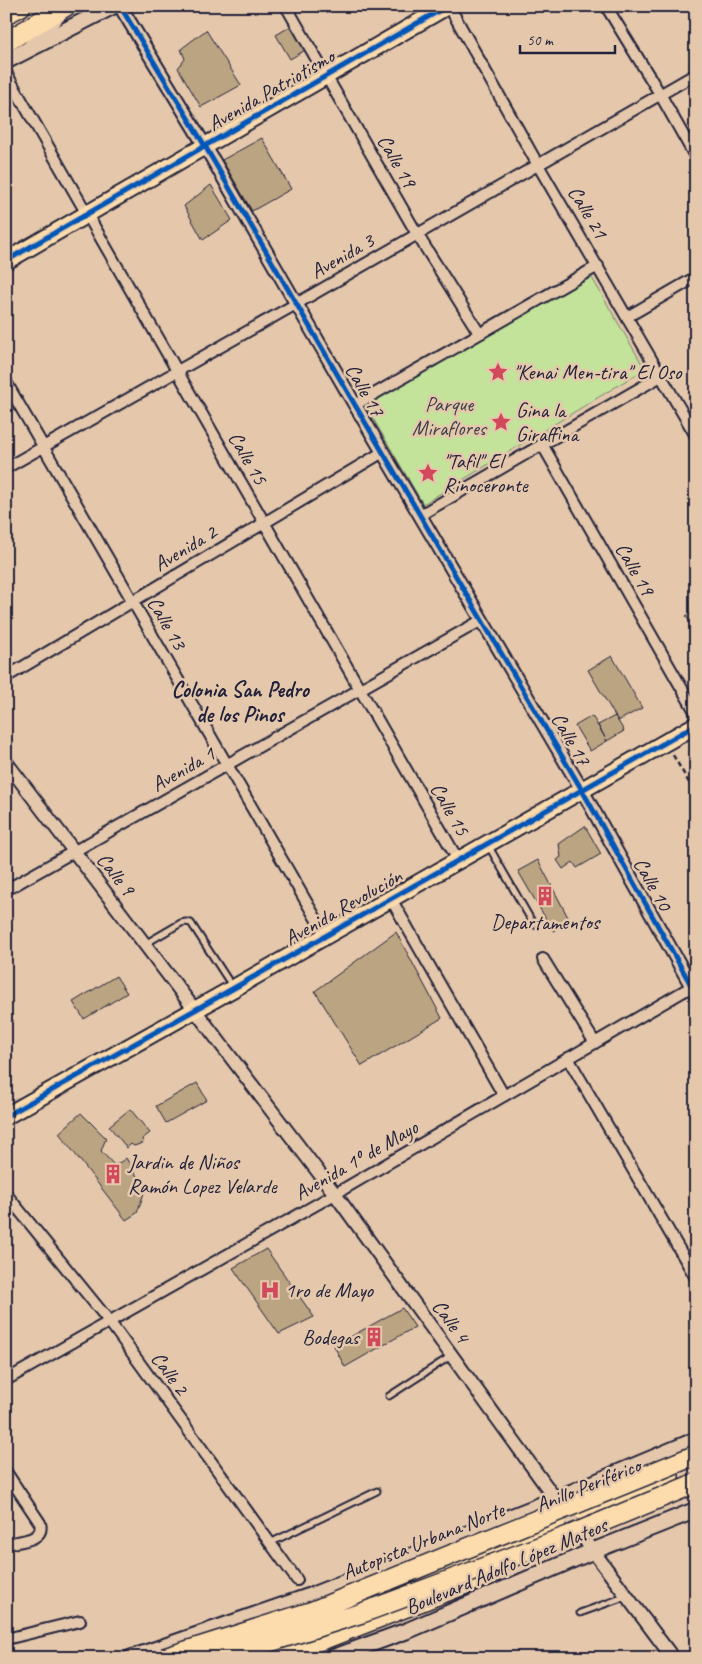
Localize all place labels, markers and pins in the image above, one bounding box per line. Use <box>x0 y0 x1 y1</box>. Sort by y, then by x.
place label: "Kenai Men-tira" El Oso <box>513 359 683 385</box>
place icon: "Kenai Men-tira" El Oso <box>487 361 509 383</box>
place label: Gina la Giraffina <box>516 397 581 447</box>
place icon: Gina la Giraffina <box>490 411 512 433</box>
place label: "Tafil" El Rinoceronte <box>443 448 529 498</box>
place icon: "Tafil" El Rinoceronte <box>417 462 439 484</box>
building icon: Departamentos <box>534 885 556 907</box>
place label: Departamentos <box>491 909 601 935</box>
place label: Jardin de Niños Ramón Lopez Velarde <box>127 1149 278 1199</box>
building icon: Jardin de Niños Ramón Lopez Velarde <box>102 1163 124 1185</box>
place label: 1ro de Mayo <box>285 1277 375 1303</box>
hospital icon: 1ro de Mayo <box>259 1279 281 1301</box>
place label: Bodegas <box>302 1324 361 1350</box>
building icon: Bodegas <box>363 1326 385 1348</box>

